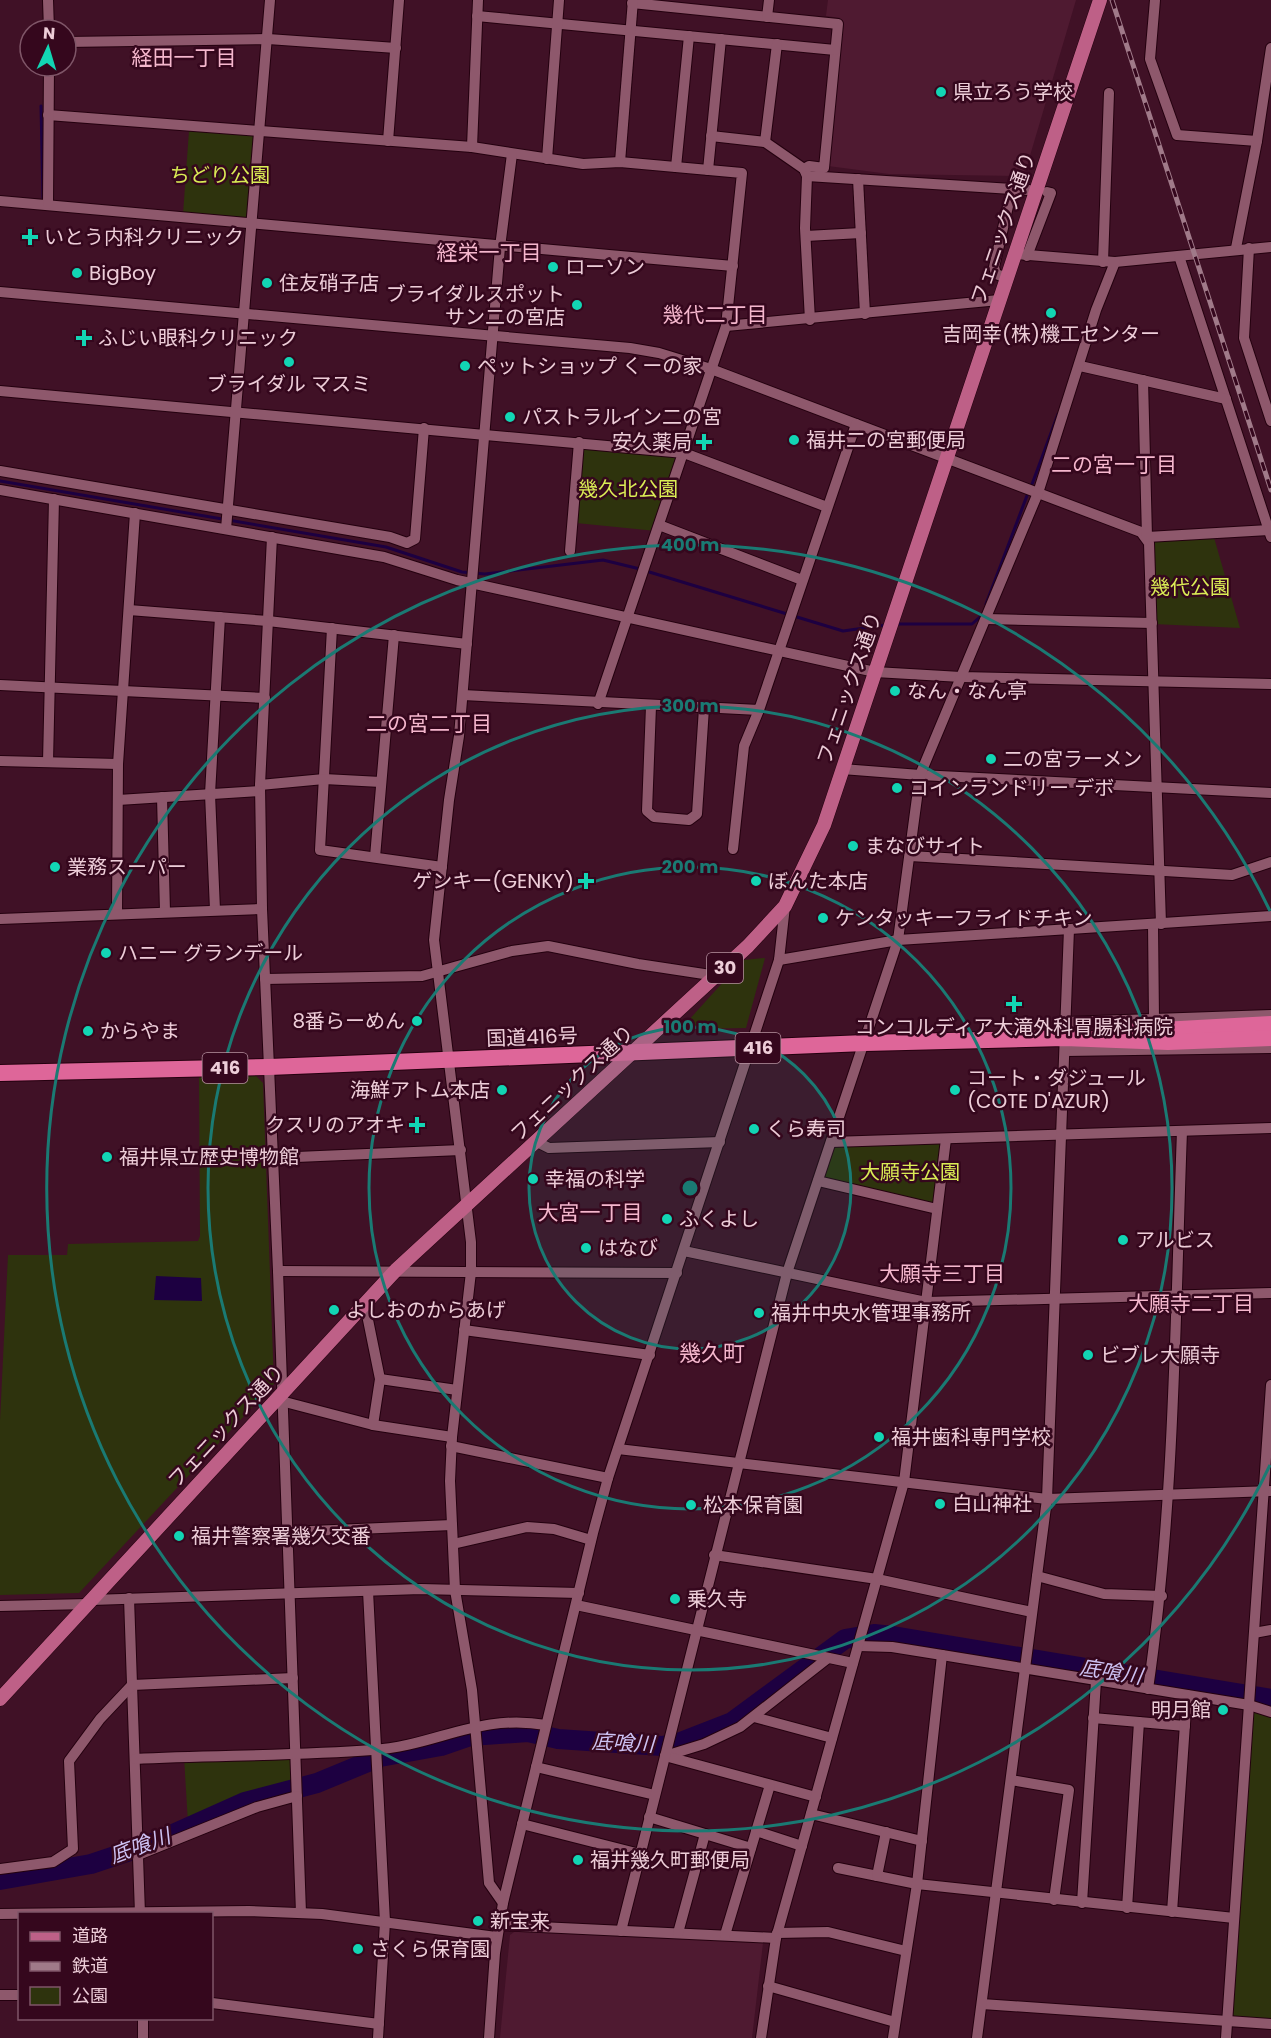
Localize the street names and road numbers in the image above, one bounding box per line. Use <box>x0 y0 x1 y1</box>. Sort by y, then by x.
street label: フェニックス通り <box>964 148 1042 308</box>
street label: フェニックス通り <box>810 608 888 768</box>
road number: 30 <box>707 953 743 983</box>
street label: フェニックス通り <box>504 1018 640 1148</box>
street label: 国道416号 <box>486 1021 578 1053</box>
road number: 416 <box>736 1033 780 1063</box>
road number: 416 <box>202 1053 248 1083</box>
street label: フェニックス通り <box>161 1358 291 1494</box>

